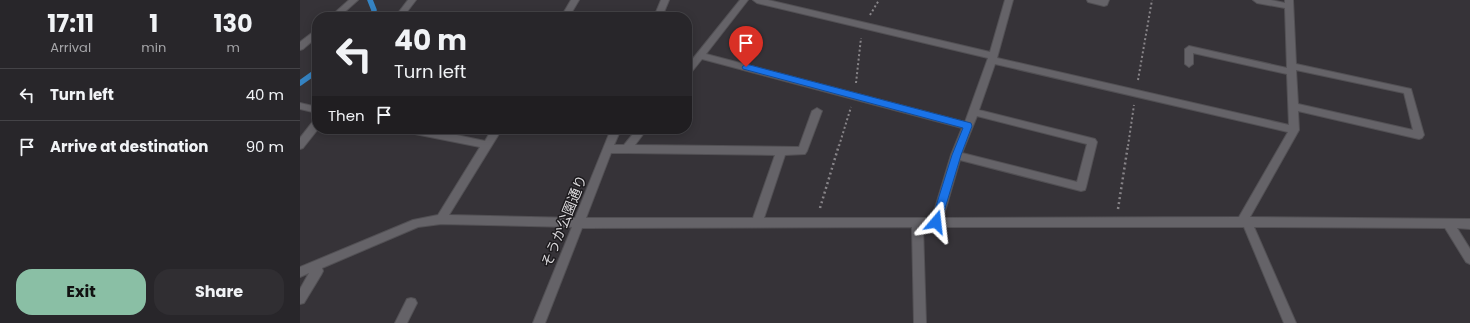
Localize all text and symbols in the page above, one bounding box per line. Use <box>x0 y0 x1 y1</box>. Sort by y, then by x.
text: 17:11 <box>47 7 94 40</box>
text: 1 <box>149 7 158 40</box>
text: 130 <box>214 7 253 40</box>
text: 40 m <box>394 21 467 60</box>
pin <box>729 26 763 67</box>
icon: left <box>328 28 380 80</box>
icon: arrive <box>735 32 757 54</box>
text: Arrival <box>50 38 91 57</box>
text: min <box>141 38 166 57</box>
text: m <box>226 38 240 57</box>
text: Turn left <box>394 59 466 84</box>
icon: left <box>16 84 38 106</box>
text: Turn left <box>50 84 114 105</box>
text: 40 m <box>246 84 284 105</box>
icon: arrive <box>373 104 395 126</box>
text: Then <box>328 105 365 126</box>
icon: arrive <box>16 136 38 158</box>
text: Arrive at destination <box>50 136 208 157</box>
text: 90 m <box>246 136 284 157</box>
street label: そうか公園通り <box>536 172 592 270</box>
position arrow <box>915 201 957 243</box>
button: Exit <box>16 269 146 315</box>
button: Share <box>154 269 284 315</box>

